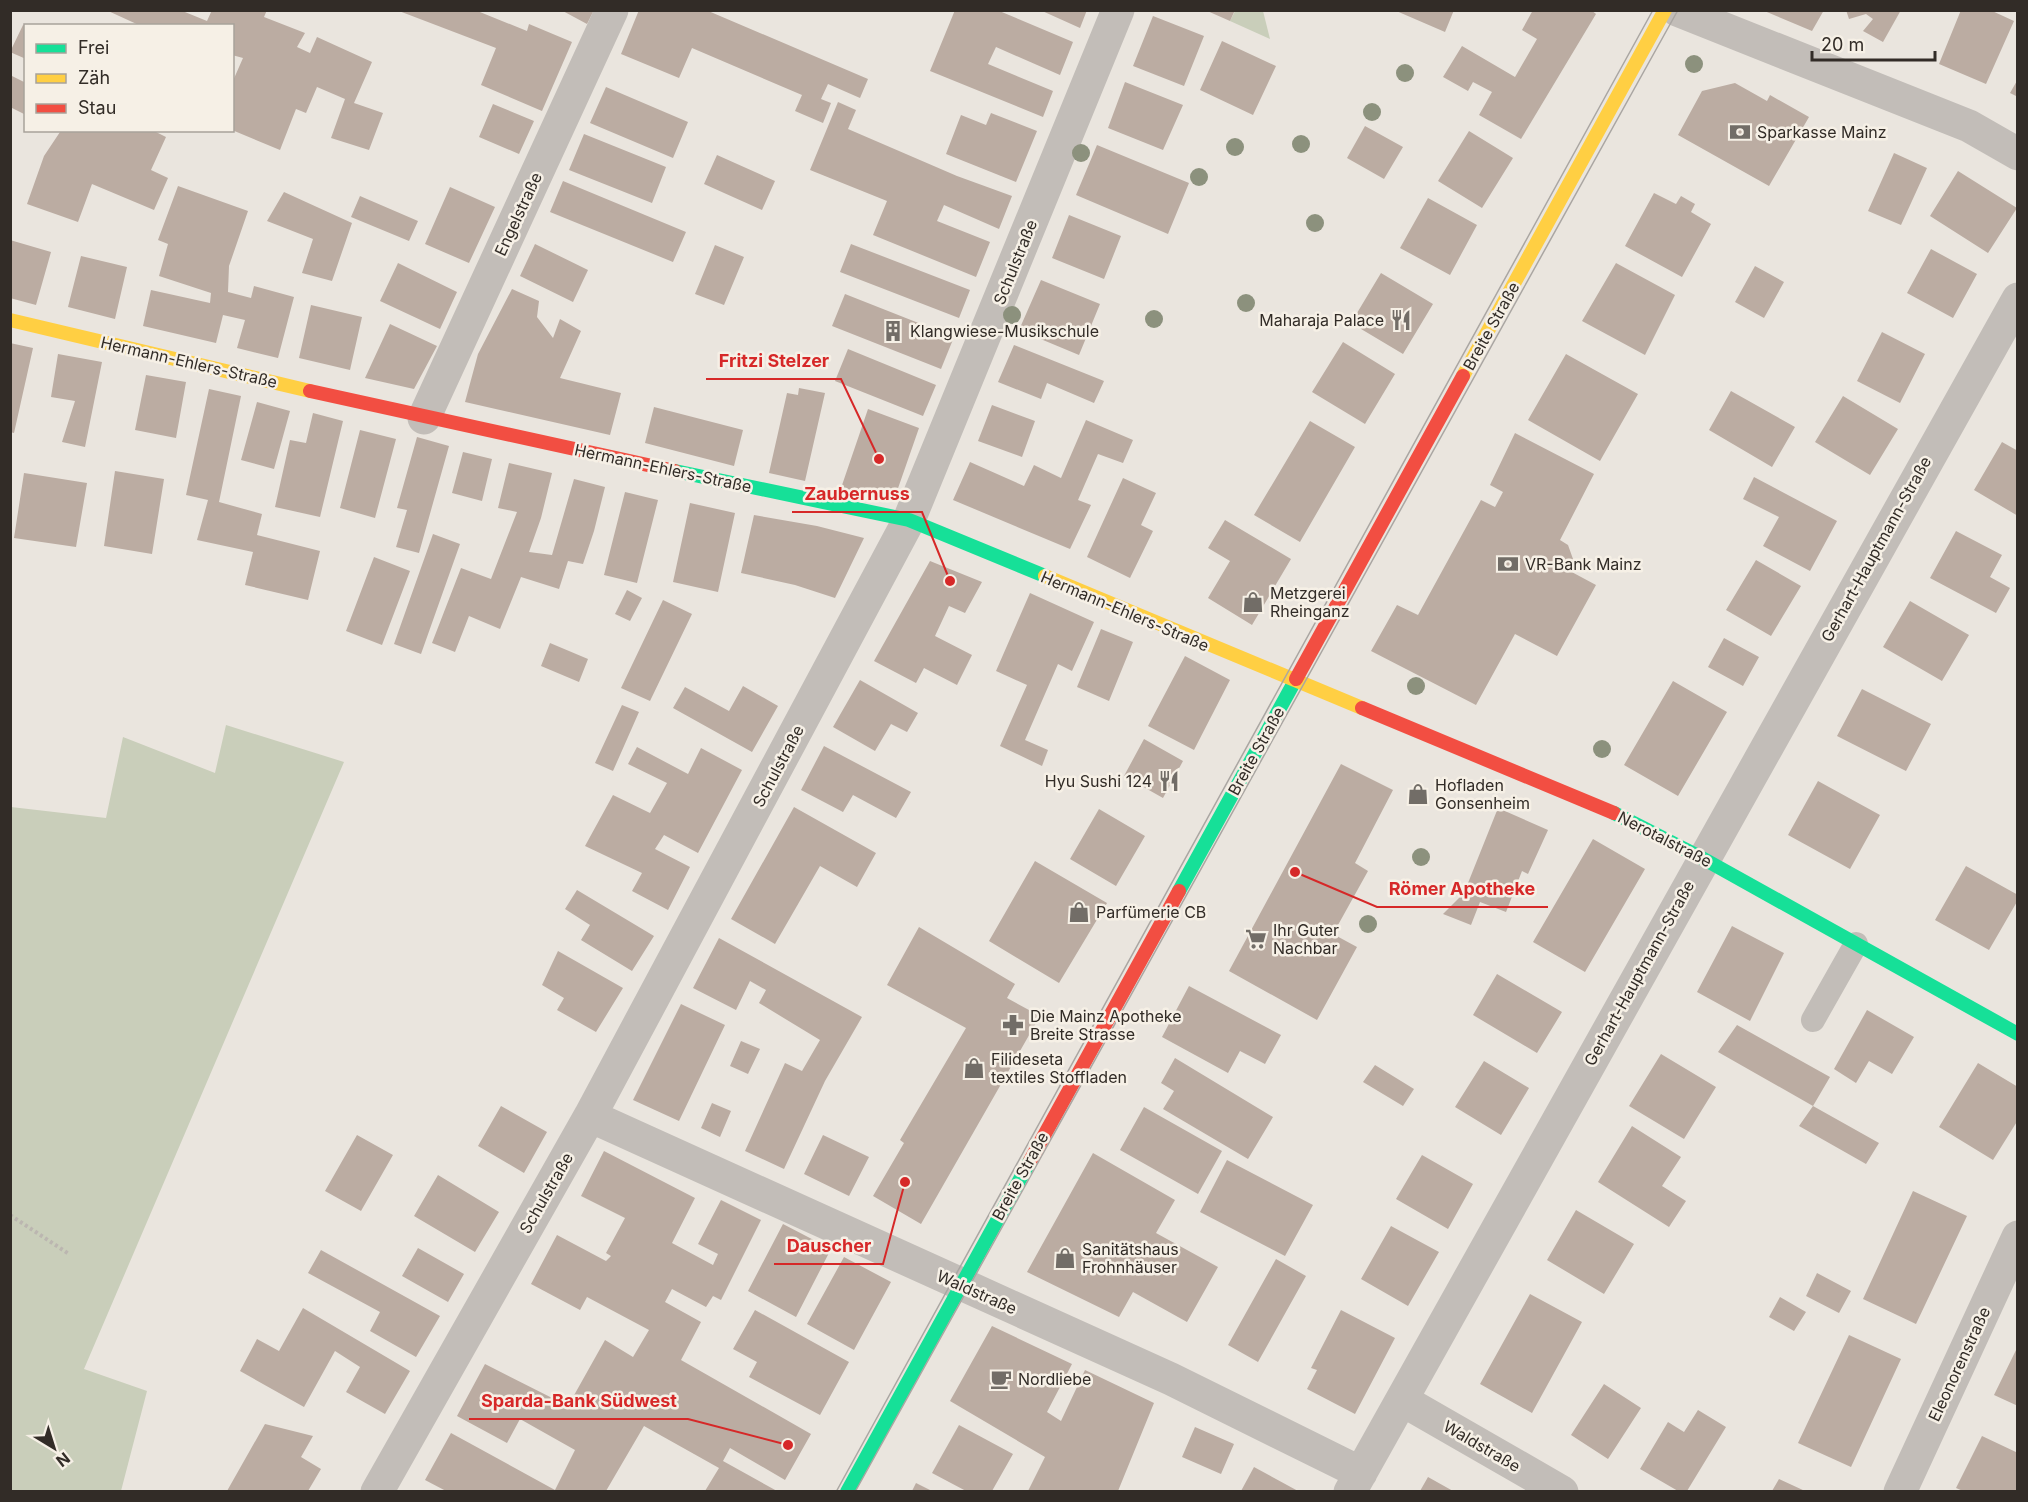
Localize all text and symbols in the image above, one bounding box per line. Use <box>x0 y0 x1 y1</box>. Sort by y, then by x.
legend <box>24 24 234 132</box>
scale bar <box>1812 24 1935 62</box>
text: 20 m <box>1821 34 1864 55</box>
text: Frei <box>78 37 109 58</box>
text: Zäh <box>78 67 110 88</box>
text: Stau <box>78 97 116 118</box>
bank icon: Sparkasse Mainz <box>1728 120 1752 144</box>
place label: Sparkasse Mainz <box>1757 122 1887 142</box>
street label: Engelstraße <box>490 169 546 259</box>
street label: Schulstraße <box>989 216 1041 308</box>
street label: Breite Straße <box>1458 278 1524 374</box>
restaurant icon: Maharaja Palace <box>1389 308 1413 332</box>
place label: Maharaja Palace <box>1259 310 1384 330</box>
building icon: Klangwiese-Musikschule <box>881 319 905 343</box>
place label: Klangwiese-Musikschule <box>910 321 1099 341</box>
street label: Hermann-Ehlers-Straße <box>99 332 279 392</box>
callout: Fritzi Stelzer <box>706 343 841 379</box>
text: Fritzi Stelzer <box>719 350 829 371</box>
street label: Hermann-Ehlers-Straße <box>573 439 753 497</box>
street label: Gerhart-Hauptmann-Straße <box>1817 453 1935 645</box>
callout: Zaubernuss <box>792 476 922 512</box>
text: Zaubernuss <box>804 483 910 504</box>
bank icon: VR-Bank Mainz <box>1496 552 1520 576</box>
place label: VR-Bank Mainz <box>1525 554 1641 574</box>
street label: Hermann-Ehlers-Straße <box>1038 567 1212 655</box>
place label: Metzgerei Rheinganz <box>1270 583 1350 621</box>
shop icon: Metzgerei Rheinganz <box>1241 590 1265 614</box>
street label: Breite Straße <box>1223 703 1289 799</box>
street label: Schulstraße <box>748 722 808 810</box>
restaurant icon: Hyu Sushi 124 <box>1157 769 1181 793</box>
place label: Hyu Sushi 124 <box>1045 771 1152 791</box>
place label: Hofladen Gonsenheim <box>1435 775 1530 813</box>
shop icon: Hofladen Gonsenheim <box>1406 782 1430 806</box>
street label: Nerotalstraße <box>1615 807 1715 871</box>
callout: Römer Apotheke <box>1377 871 1548 907</box>
street label: Gerhart-Hauptmann-Straße <box>1580 877 1698 1069</box>
text: Römer Apotheke <box>1389 878 1536 899</box>
shop icon: Parfümerie CB <box>1067 900 1091 924</box>
place label: Parfümerie CB <box>1096 902 1206 922</box>
place label: Ihr Guter Nachbar <box>1273 920 1339 958</box>
supermarket icon: Ihr Guter Nachbar <box>1244 927 1268 951</box>
place label: Die Mainz Apotheke Breite Strasse <box>1030 1006 1182 1044</box>
pharmacy icon: Die Mainz Apotheke Breite Strasse <box>1001 1013 1025 1037</box>
place label: Filideseta textiles Stoffladen <box>991 1049 1127 1087</box>
shop icon: Filideseta textiles Stoffladen <box>962 1056 986 1080</box>
street label: Breite Straße <box>987 1128 1053 1224</box>
street label: Schulstraße <box>515 1149 577 1237</box>
callout: Dauscher <box>774 1228 883 1264</box>
text: Dauscher <box>787 1235 871 1256</box>
place label: Sanitätshaus Frohnhäuser <box>1082 1239 1179 1277</box>
shop icon: Sanitätshaus Frohnhäuser <box>1053 1246 1077 1270</box>
street label: Waldstraße <box>934 1265 1020 1319</box>
street label: Eleonorenstraße <box>1924 1304 1994 1424</box>
cafe icon: Nordliebe <box>989 1367 1013 1391</box>
place label: Nordliebe <box>1018 1369 1091 1389</box>
callout: Sparda-Bank Südwest <box>469 1383 688 1419</box>
text: Sparda-Bank Südwest <box>481 1390 677 1411</box>
street label: Waldstraße <box>1440 1416 1524 1476</box>
north arrow <box>24 1418 84 1478</box>
text: N <box>52 1448 74 1471</box>

